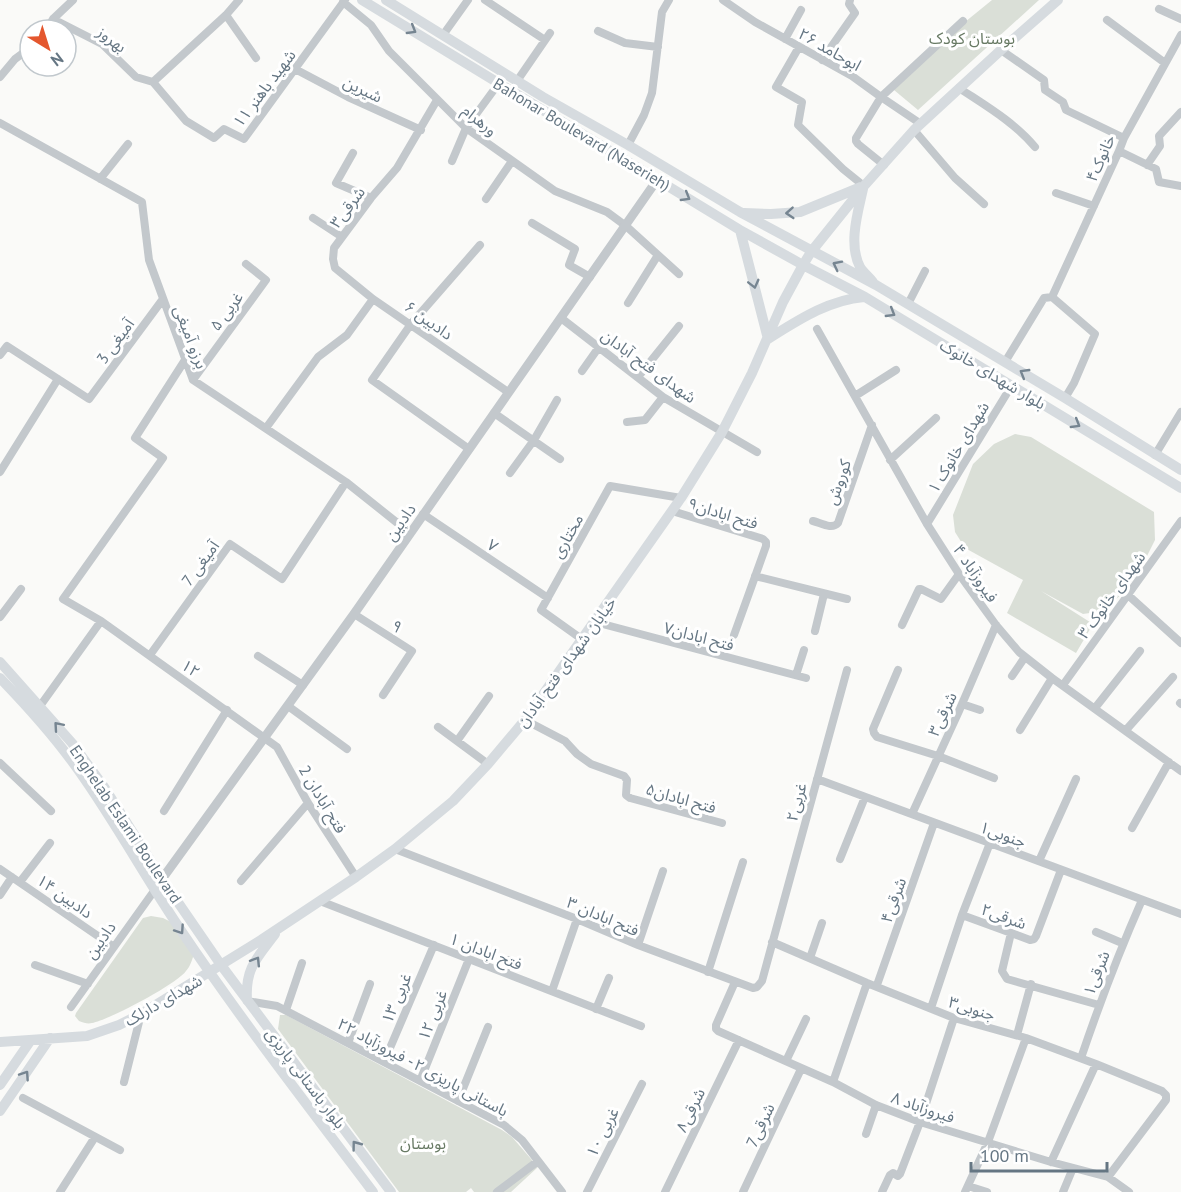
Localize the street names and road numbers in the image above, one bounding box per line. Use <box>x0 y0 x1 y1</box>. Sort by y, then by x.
street label: بهروز <box>92 21 131 57</box>
street label: ابوحامد ۲۶ <box>795 23 865 75</box>
street label: شهید باهنر ۱۱ <box>228 45 300 131</box>
street label: شیرین <box>340 71 386 107</box>
street label: Bahonar Boulevard (Naserieh) <box>490 73 674 195</box>
street label: ورهرام <box>457 100 501 142</box>
street label: خانوک۴ <box>1081 131 1119 185</box>
street label: شرقی۳ <box>325 182 369 232</box>
street label: ۵ غربی <box>205 288 247 334</box>
street label: دادبین ۶ <box>401 296 457 344</box>
street label: برزو آمیغی <box>170 303 212 371</box>
street label: آمیغی 3 <box>92 313 139 368</box>
street label: شهدای فتح آبادان <box>596 325 700 410</box>
street label: بلوار شهدای خانوک <box>936 335 1050 413</box>
street label: شهدای خانوک ۱ <box>923 398 993 496</box>
street label: کوروش <box>821 456 855 507</box>
street label: فتح ابادان۹ <box>685 493 760 536</box>
street label: دادبین <box>380 499 420 545</box>
street label: مختاری <box>547 510 587 562</box>
street label: ۷ <box>484 534 502 556</box>
street label: آمیغی 7 <box>177 535 224 590</box>
street label: فیروزآباد ۴ <box>949 540 1003 606</box>
street label: شهدای خانوک ۳ <box>1073 548 1149 642</box>
street label: خیابان شهدای فتح آبادان <box>512 593 623 733</box>
street label: ۹ <box>388 615 406 637</box>
street label: فتح ابادان۷ <box>661 617 736 658</box>
street label: ۱۲ <box>178 655 204 681</box>
street label: شرقی۳ <box>923 689 961 739</box>
street label: Enghelab Eslami Boulevard <box>66 741 186 907</box>
street label: فتح آبادان 2 <box>292 761 351 838</box>
street label: فتح ابادان۵ <box>643 778 718 820</box>
street label: غربی۲ <box>781 781 811 823</box>
street label: جنوبی۱ <box>977 816 1029 852</box>
street label: دادبین ۱۴ <box>33 870 97 922</box>
street label: شرقی۴ <box>876 875 910 925</box>
street label: فتح ابادان ۳ <box>563 892 642 943</box>
street label: شرقی۲ <box>979 899 1029 933</box>
street label: دادبین <box>80 917 120 963</box>
street label: فتح ابادان ۱ <box>446 928 525 977</box>
street label: شرقی۱ <box>1078 948 1114 998</box>
street label: شهدای دارلک <box>121 970 205 1030</box>
street label: غربی ۱۳ <box>377 970 415 1026</box>
street label: غربی ۱۲ <box>413 987 451 1043</box>
street label: جنوبی۳ <box>946 991 998 1025</box>
street label: باستانی پاریزی ۲ - فیروزآباد ۲۲ <box>334 1013 512 1122</box>
street label: بلوار باستانی پاریزی <box>261 1024 350 1133</box>
street label: شرقی۸ <box>671 1085 709 1135</box>
street label: فیروزآباد ۸ <box>889 1087 957 1127</box>
street label: شرقی7 <box>741 1100 779 1150</box>
street label: غربی ۱۰ <box>581 1104 623 1160</box>

